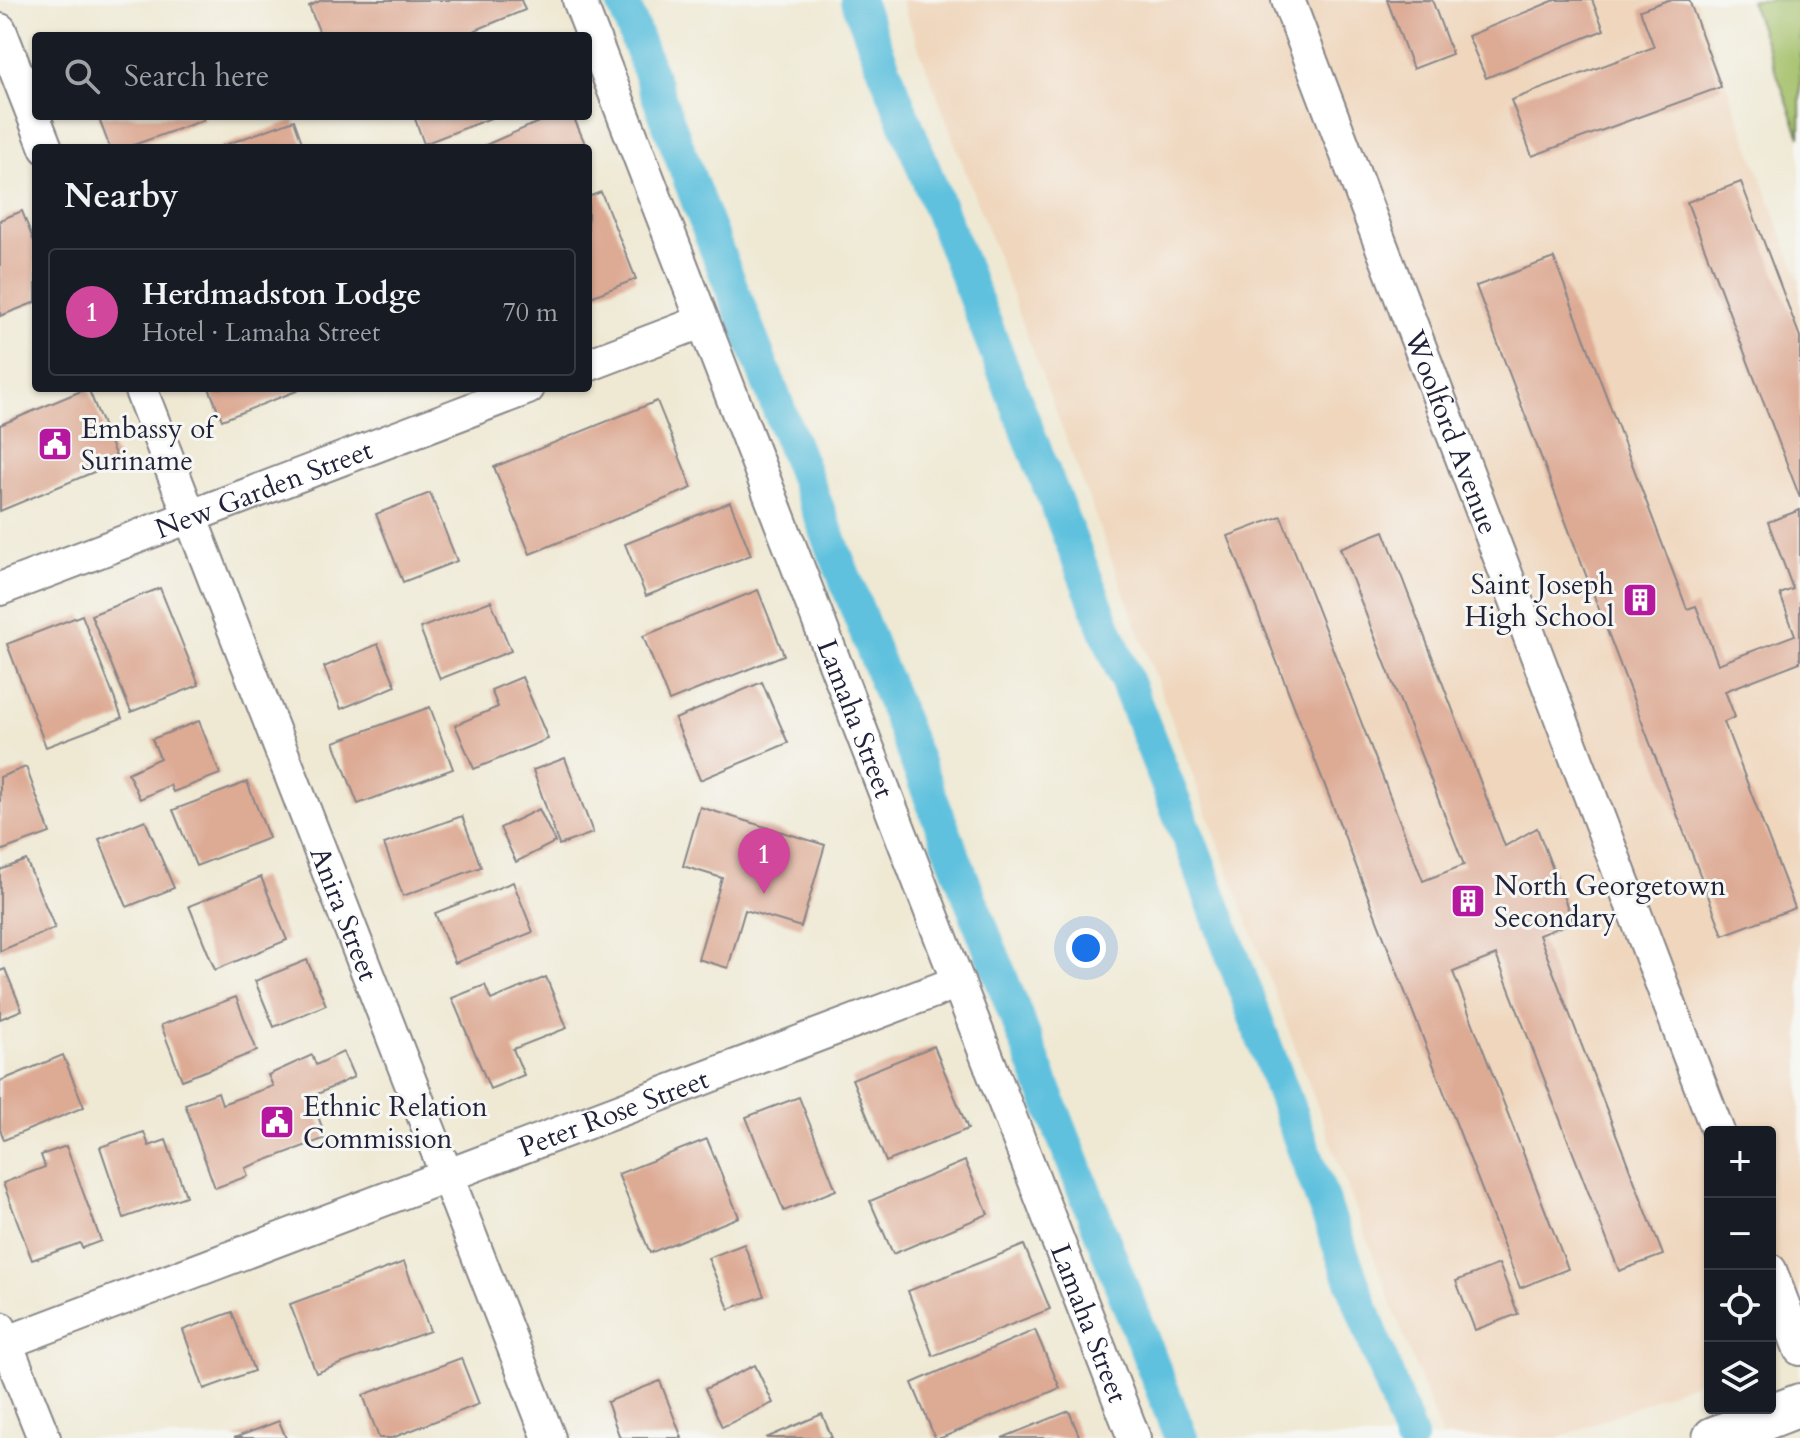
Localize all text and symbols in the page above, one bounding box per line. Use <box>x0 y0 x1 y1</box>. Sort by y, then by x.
search box <box>32 32 592 120</box>
icon: search <box>60 54 104 98</box>
text: Search here <box>124 56 269 97</box>
text: Nearby <box>64 173 179 219</box>
text: Herdmadston Lodge <box>142 274 421 315</box>
text: 1 <box>85 295 99 330</box>
text: 70 m <box>502 295 558 330</box>
text: Hotel · Lamaha Street <box>142 315 380 350</box>
street label: Woolford Avenue <box>1395 324 1507 540</box>
place label: Embassy of Suriname <box>81 410 218 480</box>
public building icon: Embassy of Suriname <box>36 425 74 463</box>
street label: New Garden Street <box>150 431 378 548</box>
place label: Saint Joseph High School <box>1465 566 1614 636</box>
building icon: Saint Joseph High School <box>1621 581 1659 619</box>
street label: Lamaha Street <box>807 634 903 804</box>
pin: 1 <box>738 828 790 894</box>
street label: Anira Street <box>300 841 387 987</box>
place label: North Georgetown Secondary <box>1494 867 1726 937</box>
building icon: North Georgetown Secondary <box>1449 882 1487 920</box>
your location <box>1066 928 1106 968</box>
street label: Peter Rose Street <box>513 1060 714 1167</box>
place label: Ethnic Relation Commission <box>303 1088 488 1158</box>
public building icon: Ethnic Relation Commission <box>258 1103 296 1141</box>
map controls <box>1704 1126 1776 1414</box>
button: + <box>1704 1126 1776 1198</box>
button: − <box>1704 1198 1776 1270</box>
street label: Lamaha Street <box>1041 1238 1137 1408</box>
button: locate <box>1704 1270 1776 1342</box>
button: layers <box>1704 1342 1776 1414</box>

